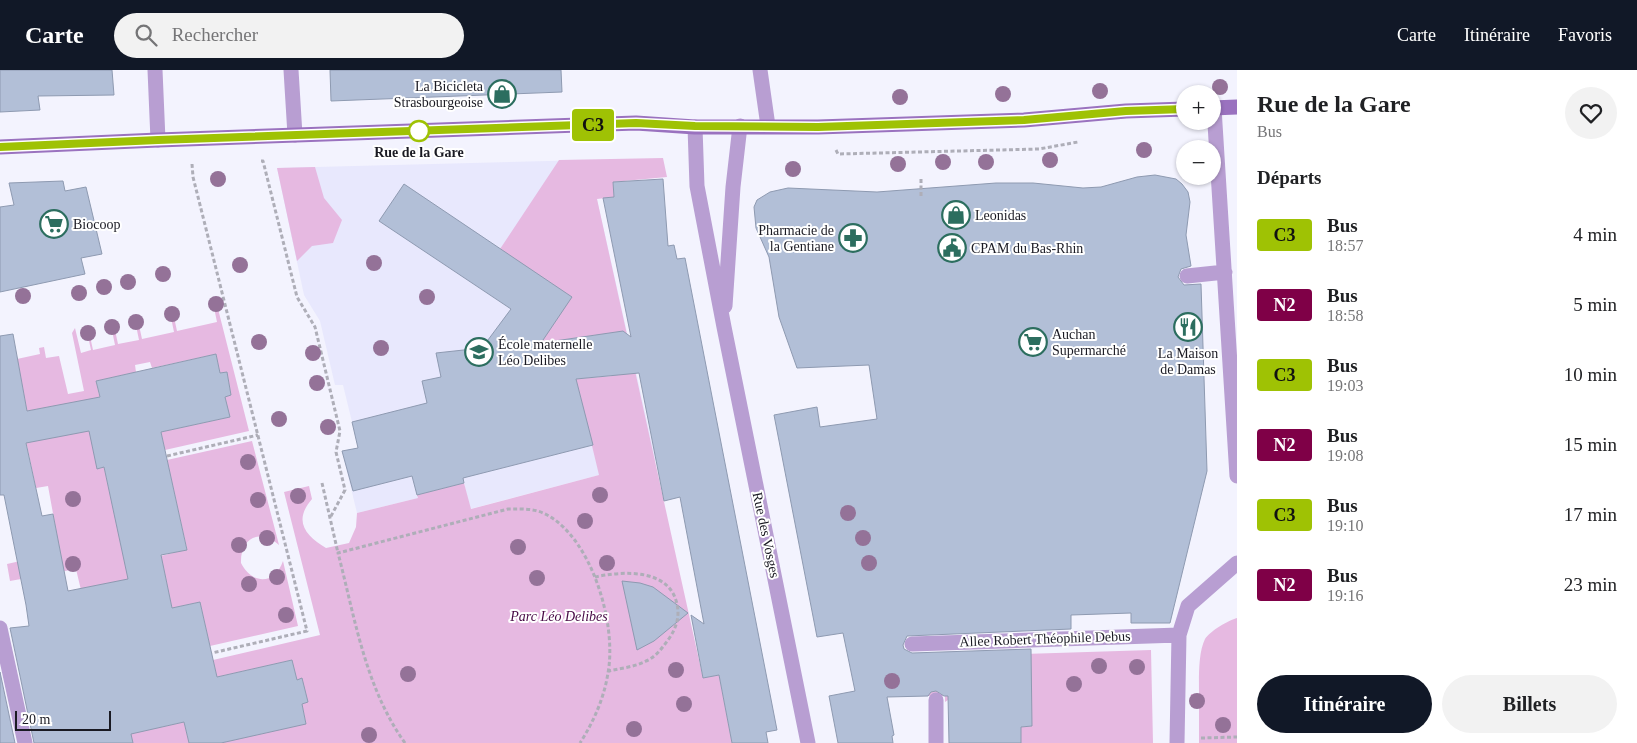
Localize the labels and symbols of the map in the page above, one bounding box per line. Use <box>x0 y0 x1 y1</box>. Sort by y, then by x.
place label: La Bicicleta Strasbourgeoise <box>394 79 484 110</box>
shop icon: La Bicicleta Strasbourgeoise <box>487 79 517 109</box>
line badge: C3 <box>570 109 616 141</box>
marker: Rue de la Gare <box>408 120 430 142</box>
place label: Rue de la Gare <box>374 145 464 160</box>
shop icon: Leonidas <box>941 200 971 230</box>
place label: Leonidas <box>975 208 1026 223</box>
supermarket icon: Biocoop <box>39 209 69 239</box>
place label: Biocoop <box>73 217 120 232</box>
place label: Pharmacie de la Gentiane <box>758 223 834 254</box>
pharmacy icon: Pharmacie de la Gentiane <box>838 223 868 253</box>
public building icon: CPAM du Bas-Rhin <box>937 233 967 263</box>
place label: CPAM du Bas-Rhin <box>971 241 1083 256</box>
restaurant icon: La Maison de Damas <box>1173 312 1203 342</box>
supermarket icon: Auchan Supermarché <box>1018 327 1048 357</box>
place label: Auchan Supermarché <box>1052 327 1126 358</box>
place label: École maternelle Léo Delibes <box>498 336 592 368</box>
school or university icon: École maternelle Léo Delibes <box>464 337 494 367</box>
place label: La Maison de Damas <box>1158 346 1218 377</box>
street label: Rue des Vosges <box>750 491 782 579</box>
park label: Parc Léo Delibes <box>509 609 608 624</box>
street label: Allee Robert Théophile Debus <box>959 629 1131 649</box>
scale bar <box>15 708 111 731</box>

